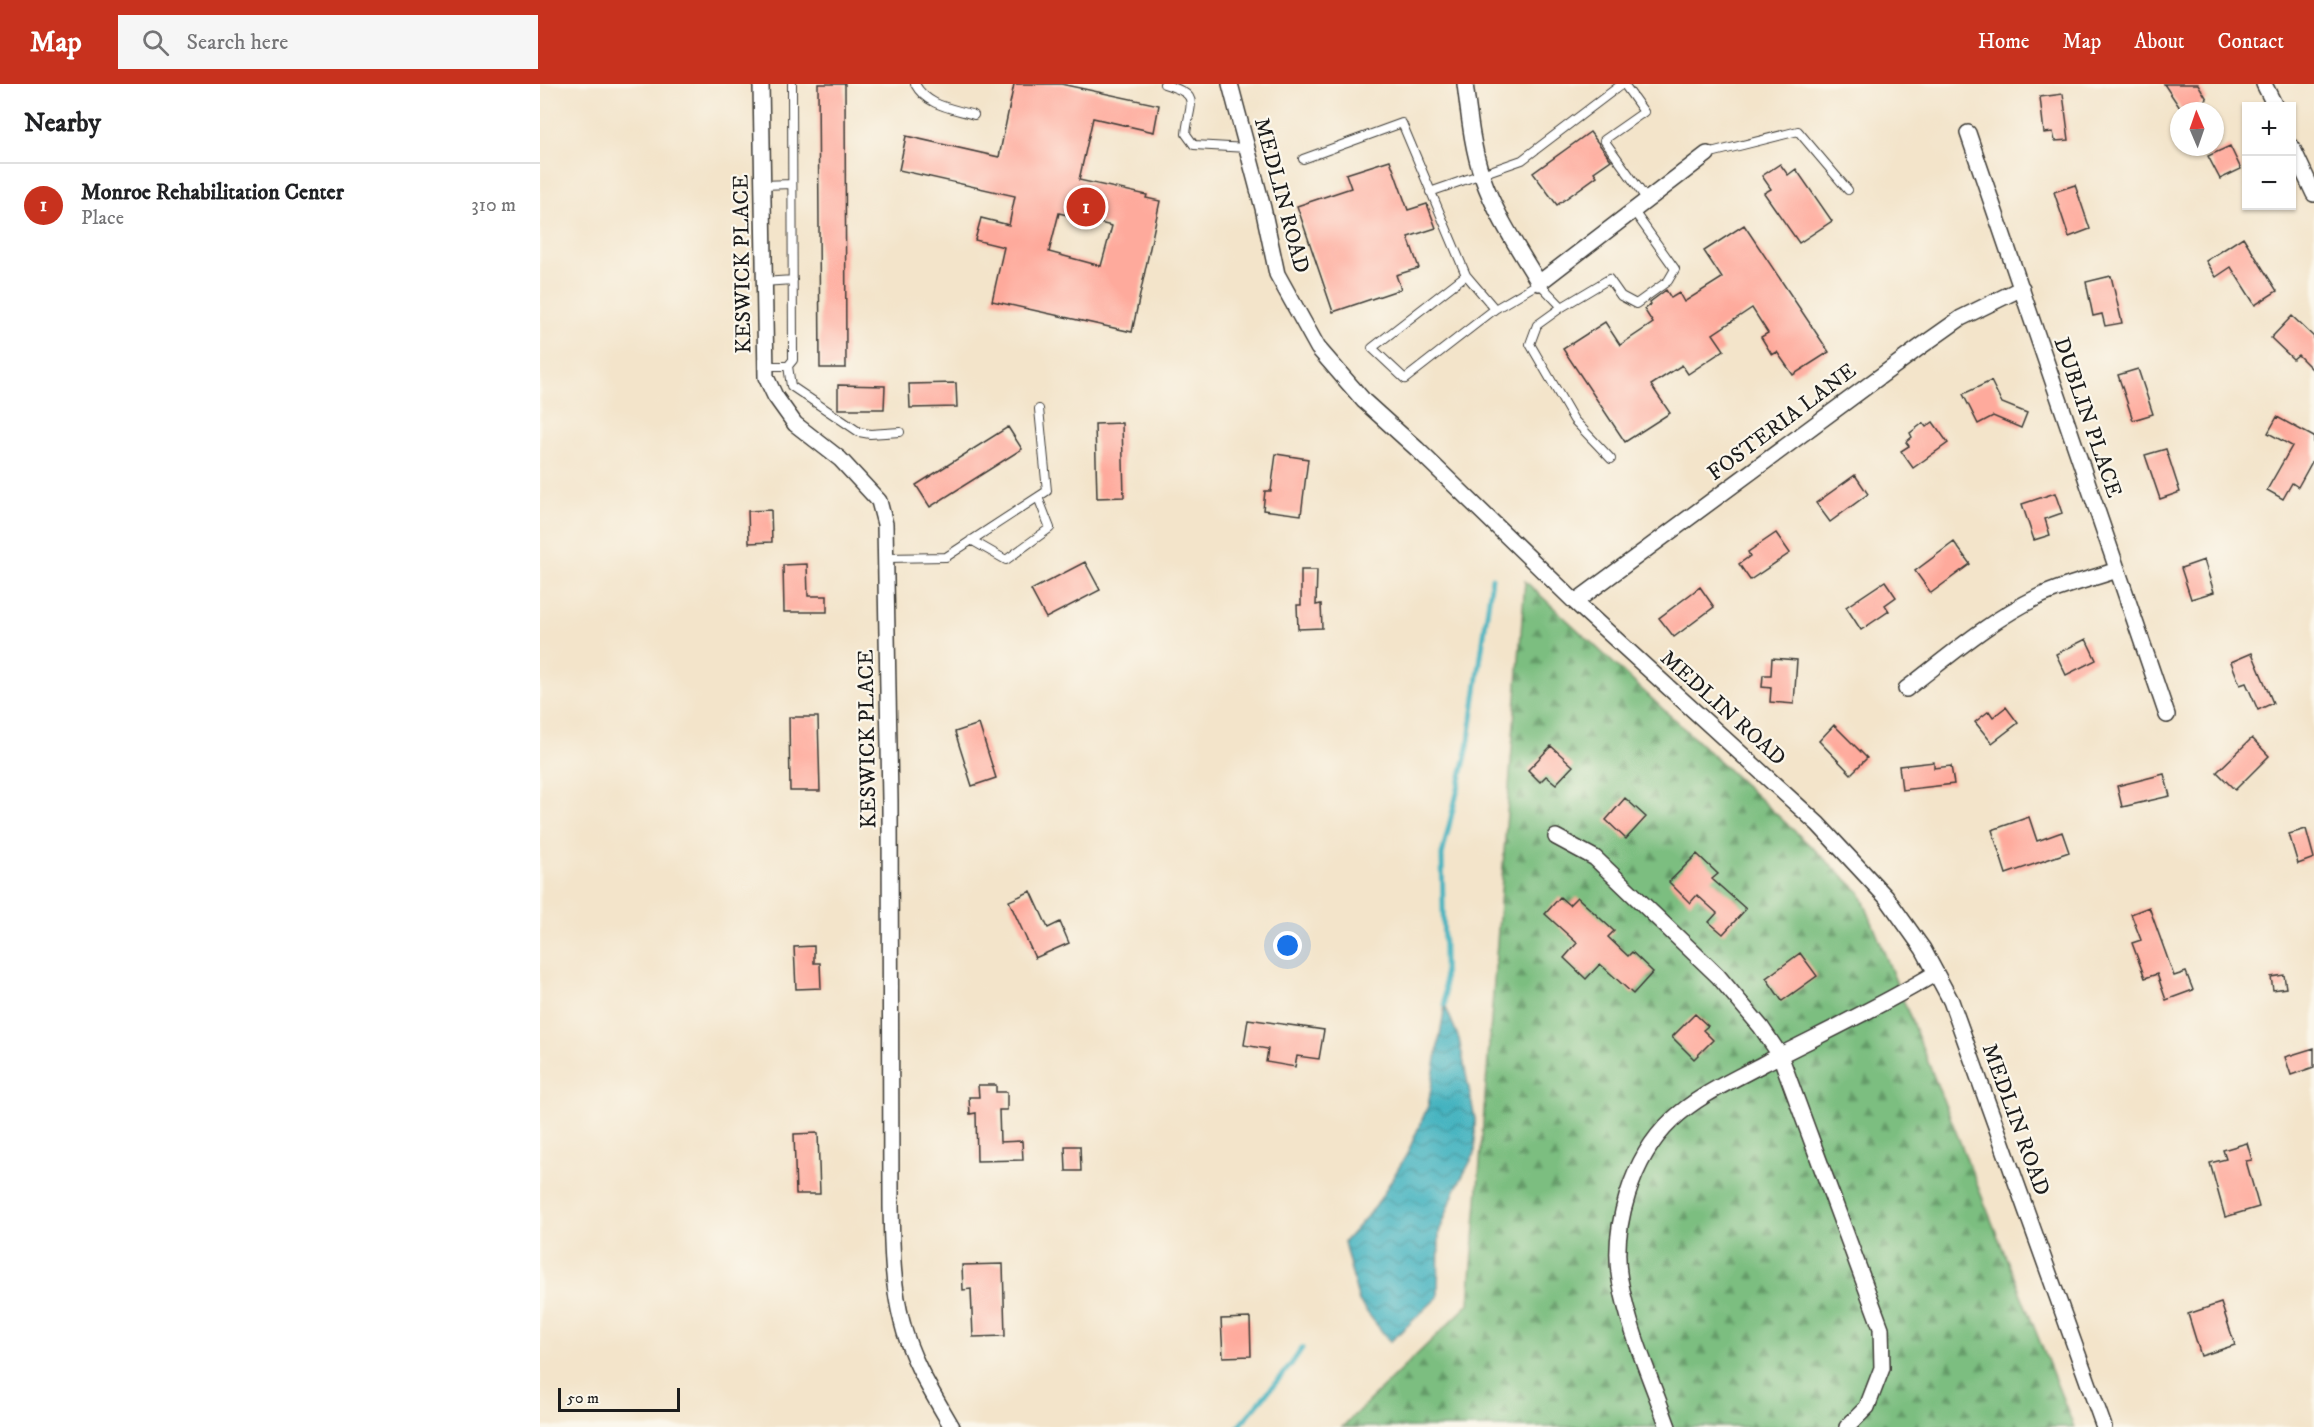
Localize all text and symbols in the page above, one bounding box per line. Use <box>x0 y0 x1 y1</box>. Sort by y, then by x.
search box <box>118 15 538 69</box>
text: Map <box>30 25 82 60</box>
icon: search <box>139 26 172 59</box>
text: Search here <box>187 29 288 56</box>
text: Home <box>1978 29 2030 55</box>
text: Map <box>2063 29 2101 55</box>
text: About <box>2134 29 2185 55</box>
text: Contact <box>2218 29 2284 55</box>
north arrow <box>2170 102 2224 156</box>
map controls <box>2242 102 2296 210</box>
button: + <box>2242 102 2296 156</box>
text: Nearby <box>24 107 101 140</box>
street label: MEDLIN ROAD <box>1248 115 1315 276</box>
button: − <box>2242 156 2296 210</box>
street label: KESWICK PLACE <box>727 174 758 354</box>
text: Monroe Rehabilitation Center <box>81 179 344 206</box>
pin: 1 <box>1066 184 1106 230</box>
text: 1 <box>40 193 47 218</box>
text: 310 m <box>471 193 516 218</box>
text: Place <box>81 206 124 231</box>
street label: DUBLIN PLACE <box>2048 334 2128 501</box>
street label: FOSTERIA LANE <box>1702 358 1862 487</box>
street label: MEDLIN ROAD <box>1655 645 1791 772</box>
street label: KESWICK PLACE <box>852 649 883 829</box>
your location <box>1273 931 1302 960</box>
street label: MEDLIN ROAD <box>1976 1040 2056 1199</box>
scale bar <box>558 1385 680 1412</box>
text: 50 m <box>567 1388 599 1408</box>

